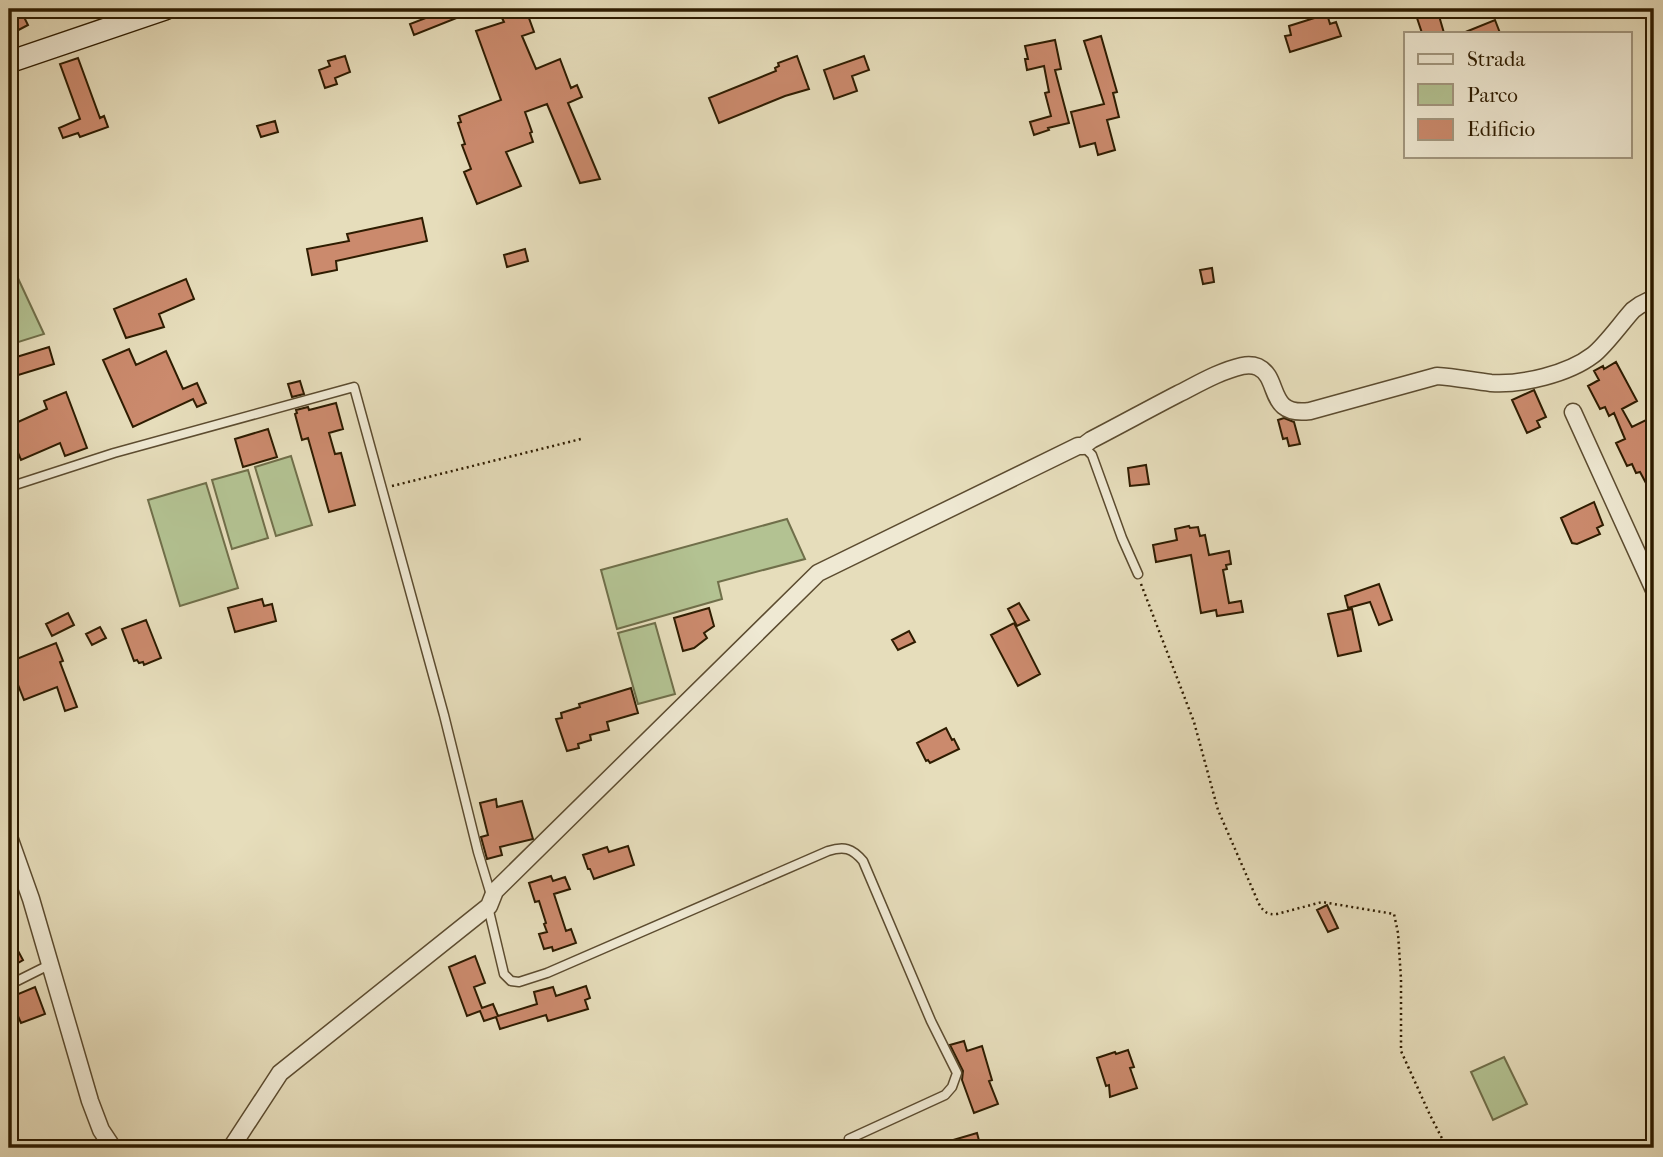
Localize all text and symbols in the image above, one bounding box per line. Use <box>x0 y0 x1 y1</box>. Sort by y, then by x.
legend <box>1404 32 1632 158</box>
text: Strada <box>1467 47 1525 71</box>
text: Parco <box>1467 83 1518 107</box>
text: Edificio <box>1467 117 1535 141</box>

